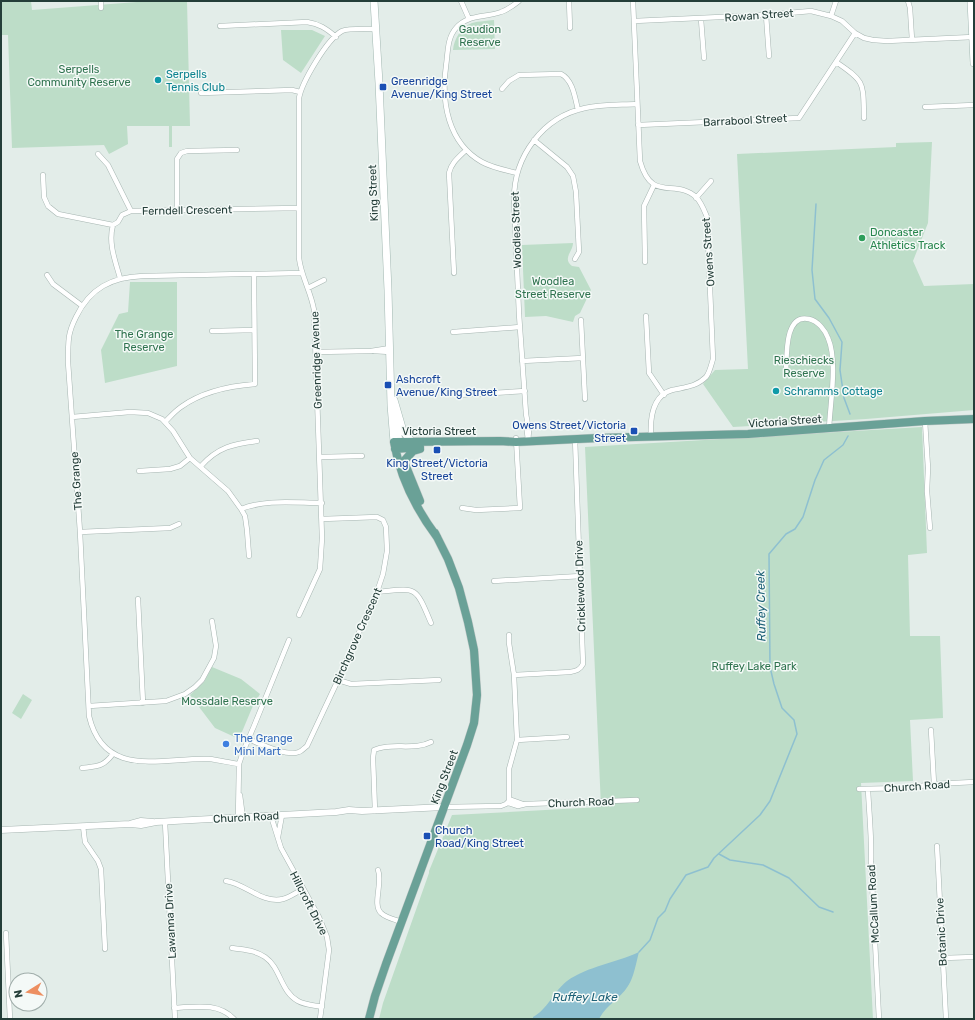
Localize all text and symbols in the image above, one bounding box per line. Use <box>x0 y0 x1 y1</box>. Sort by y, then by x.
street label: Rowan Street <box>724 7 795 24</box>
park label: Gaudion Reserve <box>459 23 501 49</box>
park label: Serpells Community Reserve <box>27 63 131 89</box>
place label: Serpells Tennis Club <box>166 68 225 94</box>
marker: Serpells Tennis Club <box>153 75 163 85</box>
place label: Greenridge Avenue/King Street <box>391 75 493 101</box>
marker: Greenridge Avenue/King Street <box>378 82 388 92</box>
street label: Barrabool Street <box>703 112 788 129</box>
street label: King Street <box>366 164 381 222</box>
street label: Woodlea Street <box>509 191 524 269</box>
street label: Ferndell Crescent <box>142 203 233 218</box>
street label: Owens Street <box>700 216 717 287</box>
place label: Doncaster Athletics Track <box>870 226 946 252</box>
marker: Doncaster Athletics Track <box>857 233 867 243</box>
park label: Woodlea Street Reserve <box>515 275 591 301</box>
street label: Greenridge Avenue <box>308 311 325 409</box>
park label: The Grange Reserve <box>115 328 173 354</box>
park label: Rieschiecks Reserve <box>774 354 835 380</box>
place label: Ashcroft Avenue/King Street <box>396 373 498 399</box>
marker: Ashcroft Avenue/King Street <box>383 380 393 390</box>
place label: Schramms Cottage <box>784 385 883 398</box>
marker: Schramms Cottage <box>771 386 781 396</box>
street label: Victoria Street <box>748 412 823 431</box>
place label: Owens Street/Victoria Street <box>512 419 627 445</box>
street label: Victoria Street <box>402 425 477 438</box>
marker: Owens Street/Victoria Street <box>629 426 639 436</box>
marker: King Street/Victoria Street <box>432 445 442 455</box>
street label: The Grange <box>68 451 85 511</box>
place label: King Street/Victoria Street <box>386 457 488 483</box>
street label: Cricklewood Drive <box>572 540 589 632</box>
water label: Ruffey Creek <box>753 570 769 642</box>
street label: Birchgrove Crescent <box>330 585 385 687</box>
park label: Ruffey Lake Park <box>711 660 797 673</box>
park label: Mossdale Reserve <box>181 695 273 708</box>
place label: The Grange Mini Mart <box>234 732 293 758</box>
marker: The Grange Mini Mart <box>221 739 231 749</box>
street label: King Street <box>428 748 461 806</box>
street label: Church Road <box>884 778 951 795</box>
street label: Church Road <box>548 795 614 810</box>
street label: Church Road <box>213 809 279 826</box>
place label: Church Road/King Street <box>435 824 524 850</box>
marker: Church Road/King Street <box>422 831 432 841</box>
street label: McCallum Road <box>865 864 882 944</box>
street label: Hillcroft Drive <box>287 869 330 937</box>
street label: Lawanna Drive <box>162 883 179 959</box>
street label: Botanic Drive <box>933 897 950 967</box>
north arrow <box>8 972 48 1012</box>
text: N <box>12 989 26 999</box>
water label: Ruffey Lake <box>552 990 618 1004</box>

